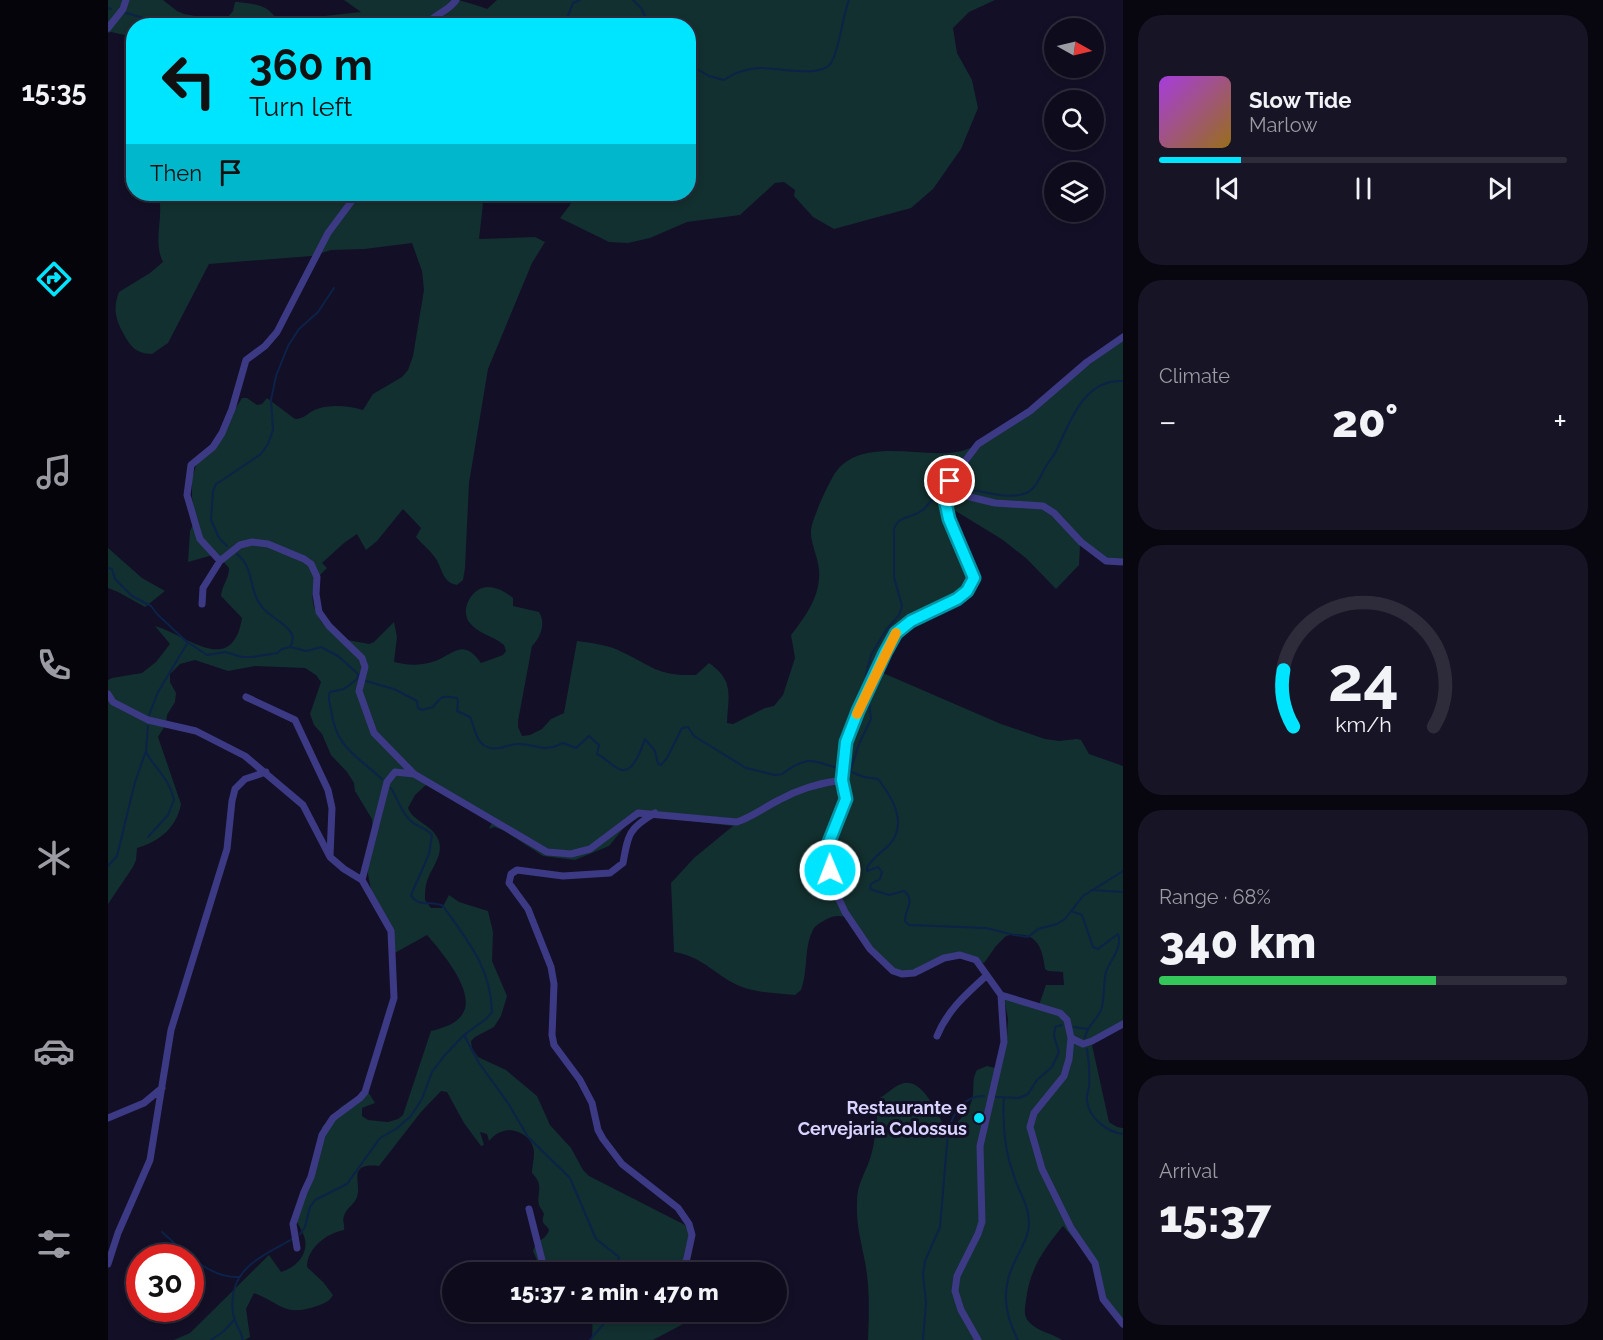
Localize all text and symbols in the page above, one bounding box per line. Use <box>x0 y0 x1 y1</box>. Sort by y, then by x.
north arrow <box>1044 18 1104 78</box>
map controls <box>1044 18 1104 222</box>
text: 360 m <box>249 41 373 90</box>
icon: left <box>150 42 228 120</box>
text: 15:35 <box>22 76 87 107</box>
text: Slow Tide <box>1249 87 1351 113</box>
button: search <box>1044 90 1104 150</box>
text: Turn left <box>249 91 352 122</box>
text: Marlow <box>1249 113 1318 137</box>
icon: arrive <box>214 156 247 189</box>
text: Then <box>150 160 202 186</box>
button: layers <box>1044 162 1104 222</box>
icon: previous <box>1211 172 1244 205</box>
icon: pause <box>1347 172 1380 205</box>
icon: next <box>1483 172 1516 205</box>
icon: directions <box>33 258 75 300</box>
text: Climate <box>1159 364 1230 388</box>
text: 20° <box>1332 395 1398 448</box>
text: − <box>1159 402 1177 441</box>
text: + <box>1553 402 1567 441</box>
icon: music <box>33 451 75 493</box>
pin <box>924 455 975 506</box>
icon: arrive <box>933 464 966 497</box>
text: 24 <box>1328 642 1398 716</box>
icon: phone <box>33 644 75 686</box>
text: km/h <box>1335 712 1391 737</box>
icon: climate <box>33 837 75 879</box>
position arrow <box>798 838 862 902</box>
text: Range · 68% <box>1159 885 1271 909</box>
text: 340 km <box>1159 916 1316 969</box>
icon: car <box>33 1030 75 1072</box>
place label: Restaurante e Cervejaria Colossus <box>798 1097 967 1139</box>
marker: Restaurante e Cervejaria Colossus <box>972 1111 986 1125</box>
text: Arrival <box>1159 1159 1218 1183</box>
text: 15:37 <box>1159 1190 1271 1243</box>
icon: filters <box>33 1223 75 1265</box>
speed limit sign: 30 <box>126 1244 204 1322</box>
text: 15:37 · 2 min · 470 m <box>510 1279 719 1305</box>

